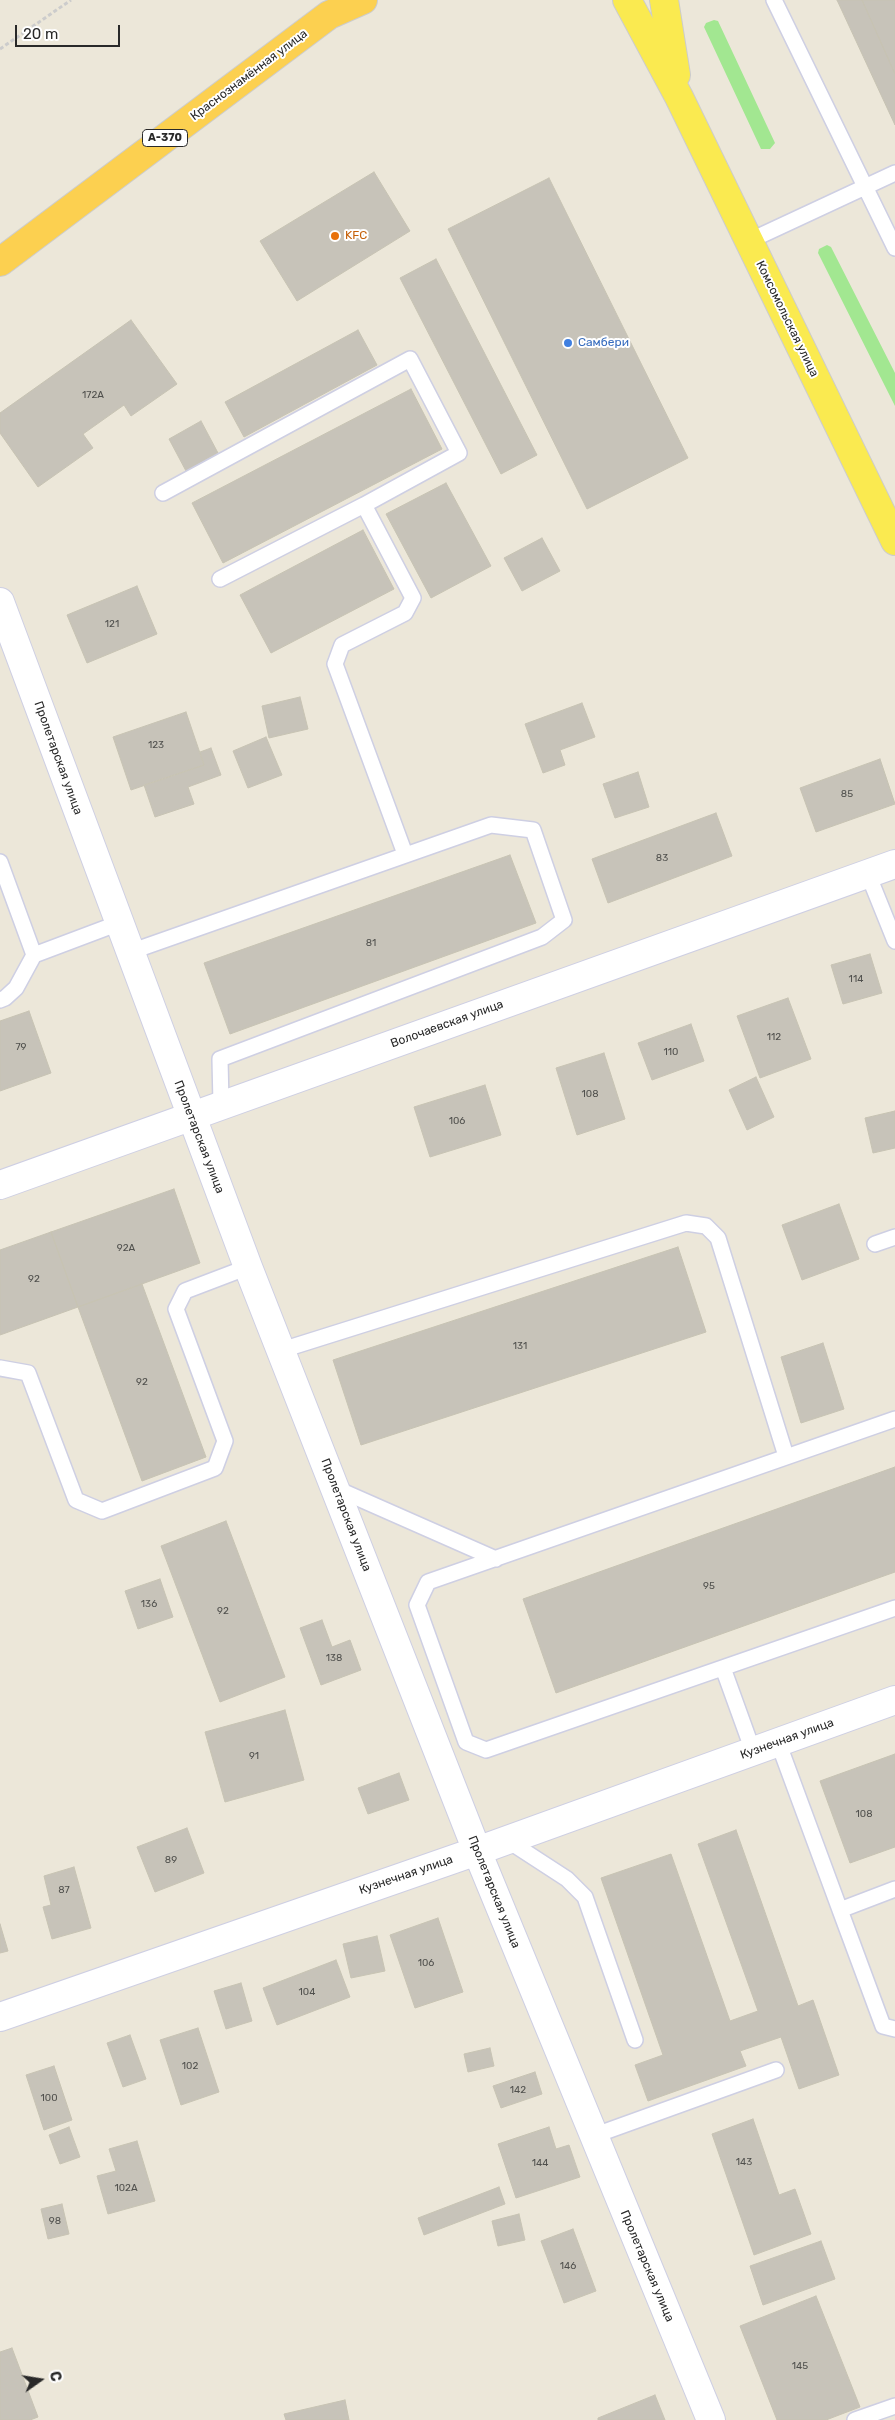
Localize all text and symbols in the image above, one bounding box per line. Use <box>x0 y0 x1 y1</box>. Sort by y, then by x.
scale bar <box>18 15 122 47</box>
text: 20 m <box>23 25 58 43</box>
street label: Краснознамённая улица <box>188 26 310 124</box>
road number: А-370 <box>142 130 188 146</box>
place label: KFC <box>345 229 367 243</box>
marker: KFC <box>329 230 341 242</box>
street label: Комсомольская улица <box>753 259 821 379</box>
place label: Самбери <box>578 336 629 350</box>
marker: Самбери <box>562 337 574 349</box>
house number: 172А <box>82 389 104 401</box>
house number: 121 <box>105 618 119 630</box>
street label: Пролетарская улица <box>31 699 85 817</box>
house number: 123 <box>148 739 164 751</box>
house number: 85 <box>841 788 853 800</box>
house number: 83 <box>656 852 668 864</box>
house number: 81 <box>366 937 376 949</box>
house number: 114 <box>849 973 863 985</box>
street label: Волочаевская улица <box>389 997 505 1051</box>
house number: 112 <box>767 1031 781 1043</box>
house number: 79 <box>15 1041 27 1053</box>
house number: 110 <box>664 1046 678 1058</box>
street label: Пролетарская улица <box>171 1079 227 1195</box>
house number: 108 <box>582 1088 598 1100</box>
house number: 106 <box>449 1115 465 1127</box>
house number: 92А <box>117 1242 135 1254</box>
house number: 92 <box>28 1273 40 1285</box>
house number: 131 <box>513 1340 527 1352</box>
house number: 92 <box>136 1376 148 1388</box>
street label: Пролетарская улица <box>318 1457 374 1573</box>
house number: 95 <box>703 1580 715 1592</box>
house number: 136 <box>141 1598 157 1610</box>
house number: 92 <box>217 1605 229 1617</box>
house number: 138 <box>326 1652 342 1664</box>
street label: Кузнечная улица <box>738 1715 836 1763</box>
house number: 91 <box>249 1750 259 1762</box>
house number: 108 <box>856 1808 872 1820</box>
street label: Пролетарская улица <box>465 1834 523 1950</box>
street label: Кузнечная улица <box>357 1852 455 1898</box>
house number: 89 <box>165 1854 177 1866</box>
house number: 87 <box>58 1884 70 1896</box>
house number: 106 <box>418 1957 434 1969</box>
house number: 104 <box>299 1986 315 1998</box>
house number: 102 <box>182 2060 198 2072</box>
house number: 142 <box>510 2084 526 2096</box>
house number: 100 <box>41 2092 57 2104</box>
house number: 143 <box>736 2156 752 2168</box>
house number: 144 <box>532 2157 548 2169</box>
house number: 102А <box>114 2182 138 2194</box>
street label: Пролетарская улица <box>617 2208 677 2324</box>
house number: 98 <box>49 2215 61 2227</box>
house number: 146 <box>560 2260 576 2272</box>
north arrow <box>15 2355 65 2405</box>
house number: 145 <box>792 2360 808 2372</box>
text: С <box>46 2370 64 2383</box>

